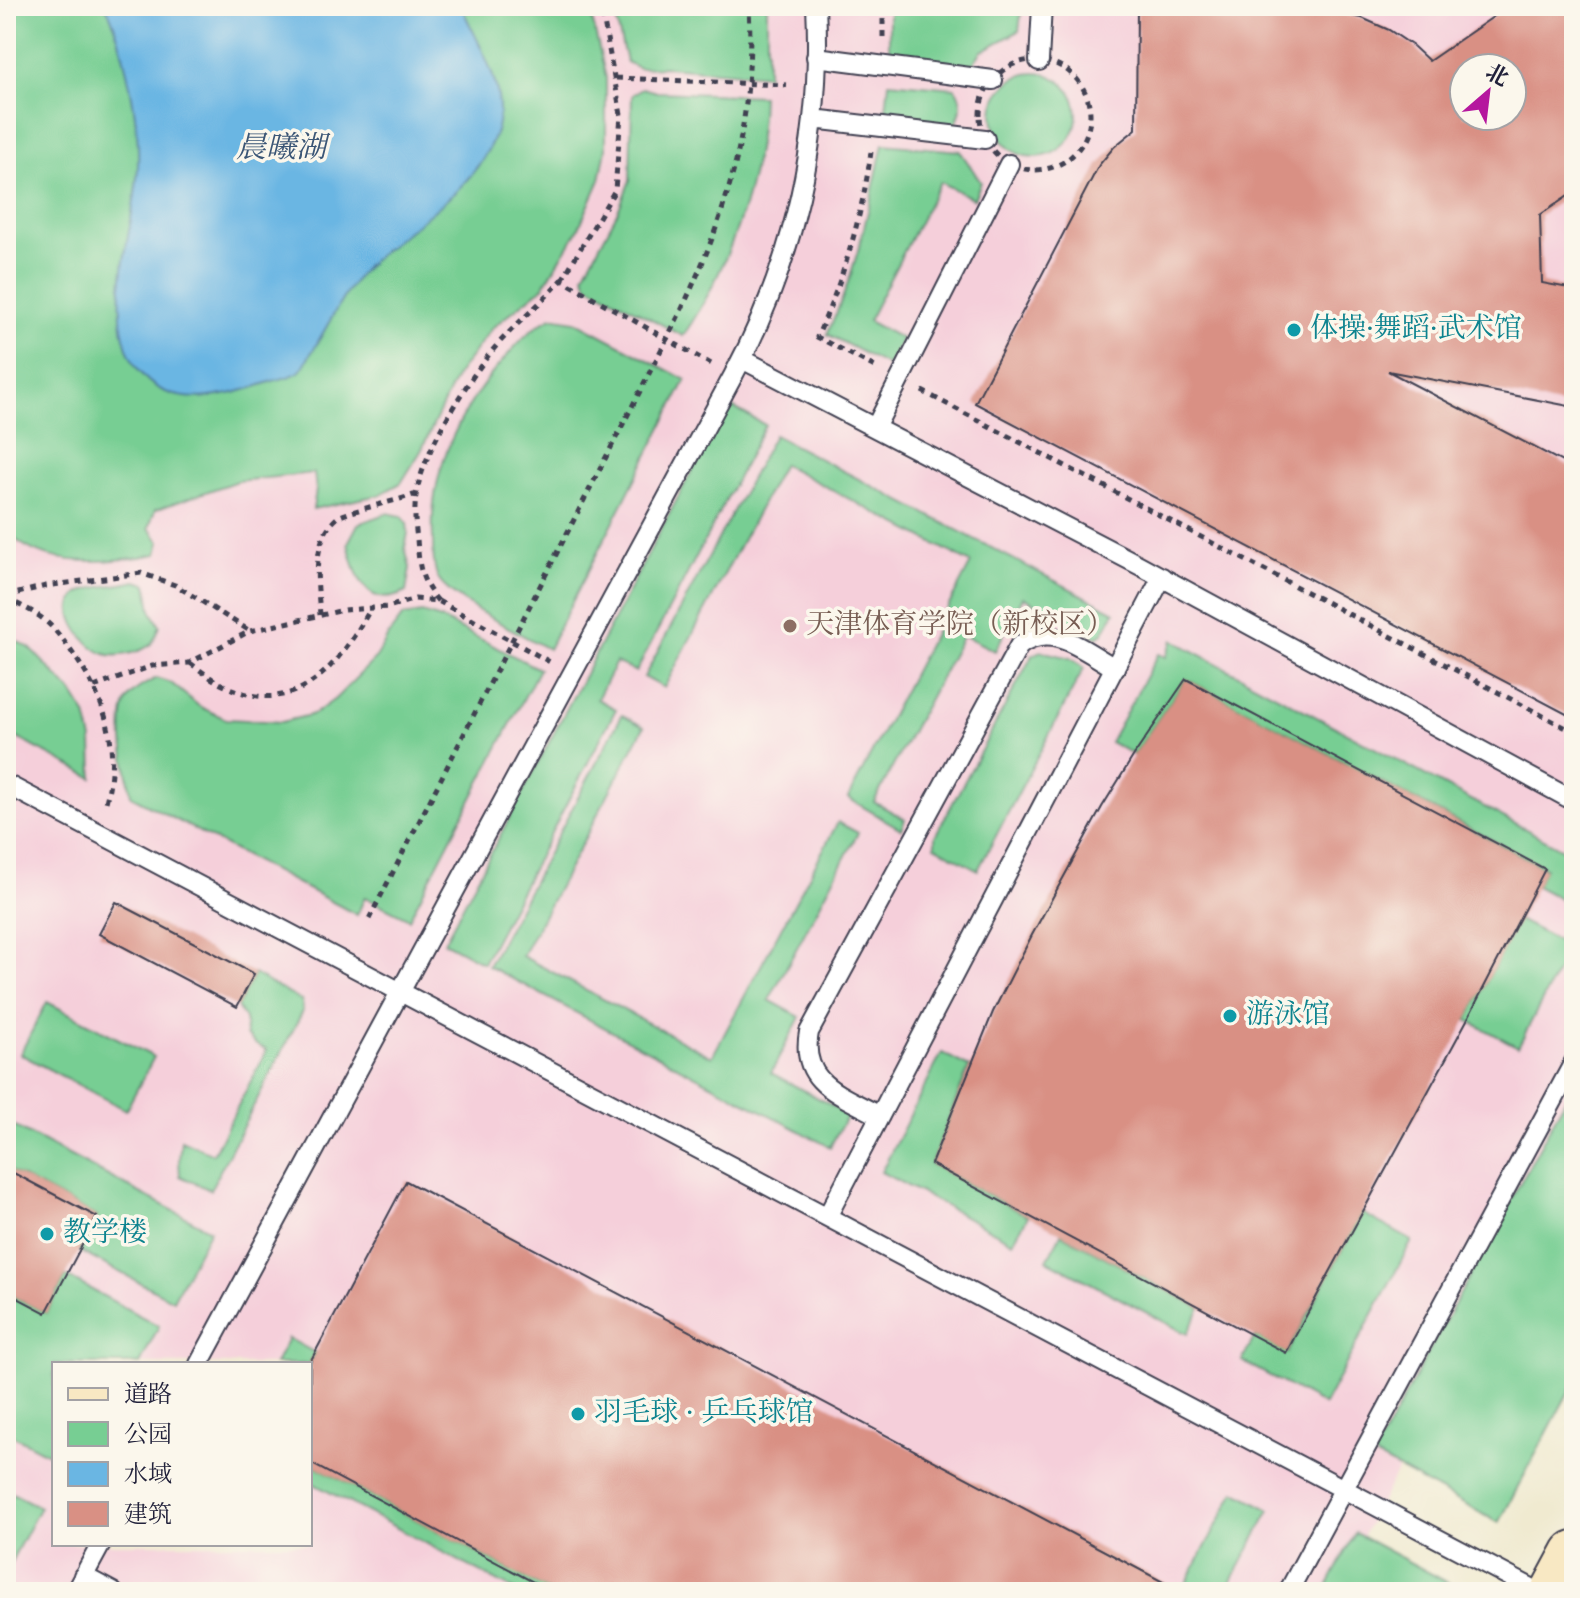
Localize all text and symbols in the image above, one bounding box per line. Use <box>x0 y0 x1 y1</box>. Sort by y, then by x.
north arrow <box>1448 52 1528 132</box>
text: 北 <box>1482 60 1512 91</box>
water label: 晨曦湖 <box>236 131 331 164</box>
place label: 体操·舞蹈·武术馆 <box>1310 313 1522 344</box>
marker: 体操·舞蹈·武术馆 <box>1285 321 1303 339</box>
place label: 天津体育学院（新校区） <box>806 609 1114 640</box>
marker: 天津体育学院（新校区） <box>781 617 799 635</box>
place label: 游泳馆 <box>1246 999 1330 1030</box>
marker: 游泳馆 <box>1221 1007 1239 1025</box>
place label: 教学楼 <box>63 1217 147 1248</box>
marker: 教学楼 <box>38 1225 56 1243</box>
legend <box>52 1362 312 1546</box>
text: 道路 <box>124 1381 172 1408</box>
place label: 羽毛球 · 乒乓球馆 <box>594 1397 814 1428</box>
marker: 羽毛球 · 乒乓球馆 <box>569 1405 587 1423</box>
text: 公园 <box>124 1422 172 1448</box>
text: 水域 <box>124 1461 172 1488</box>
text: 建筑 <box>124 1501 172 1528</box>

